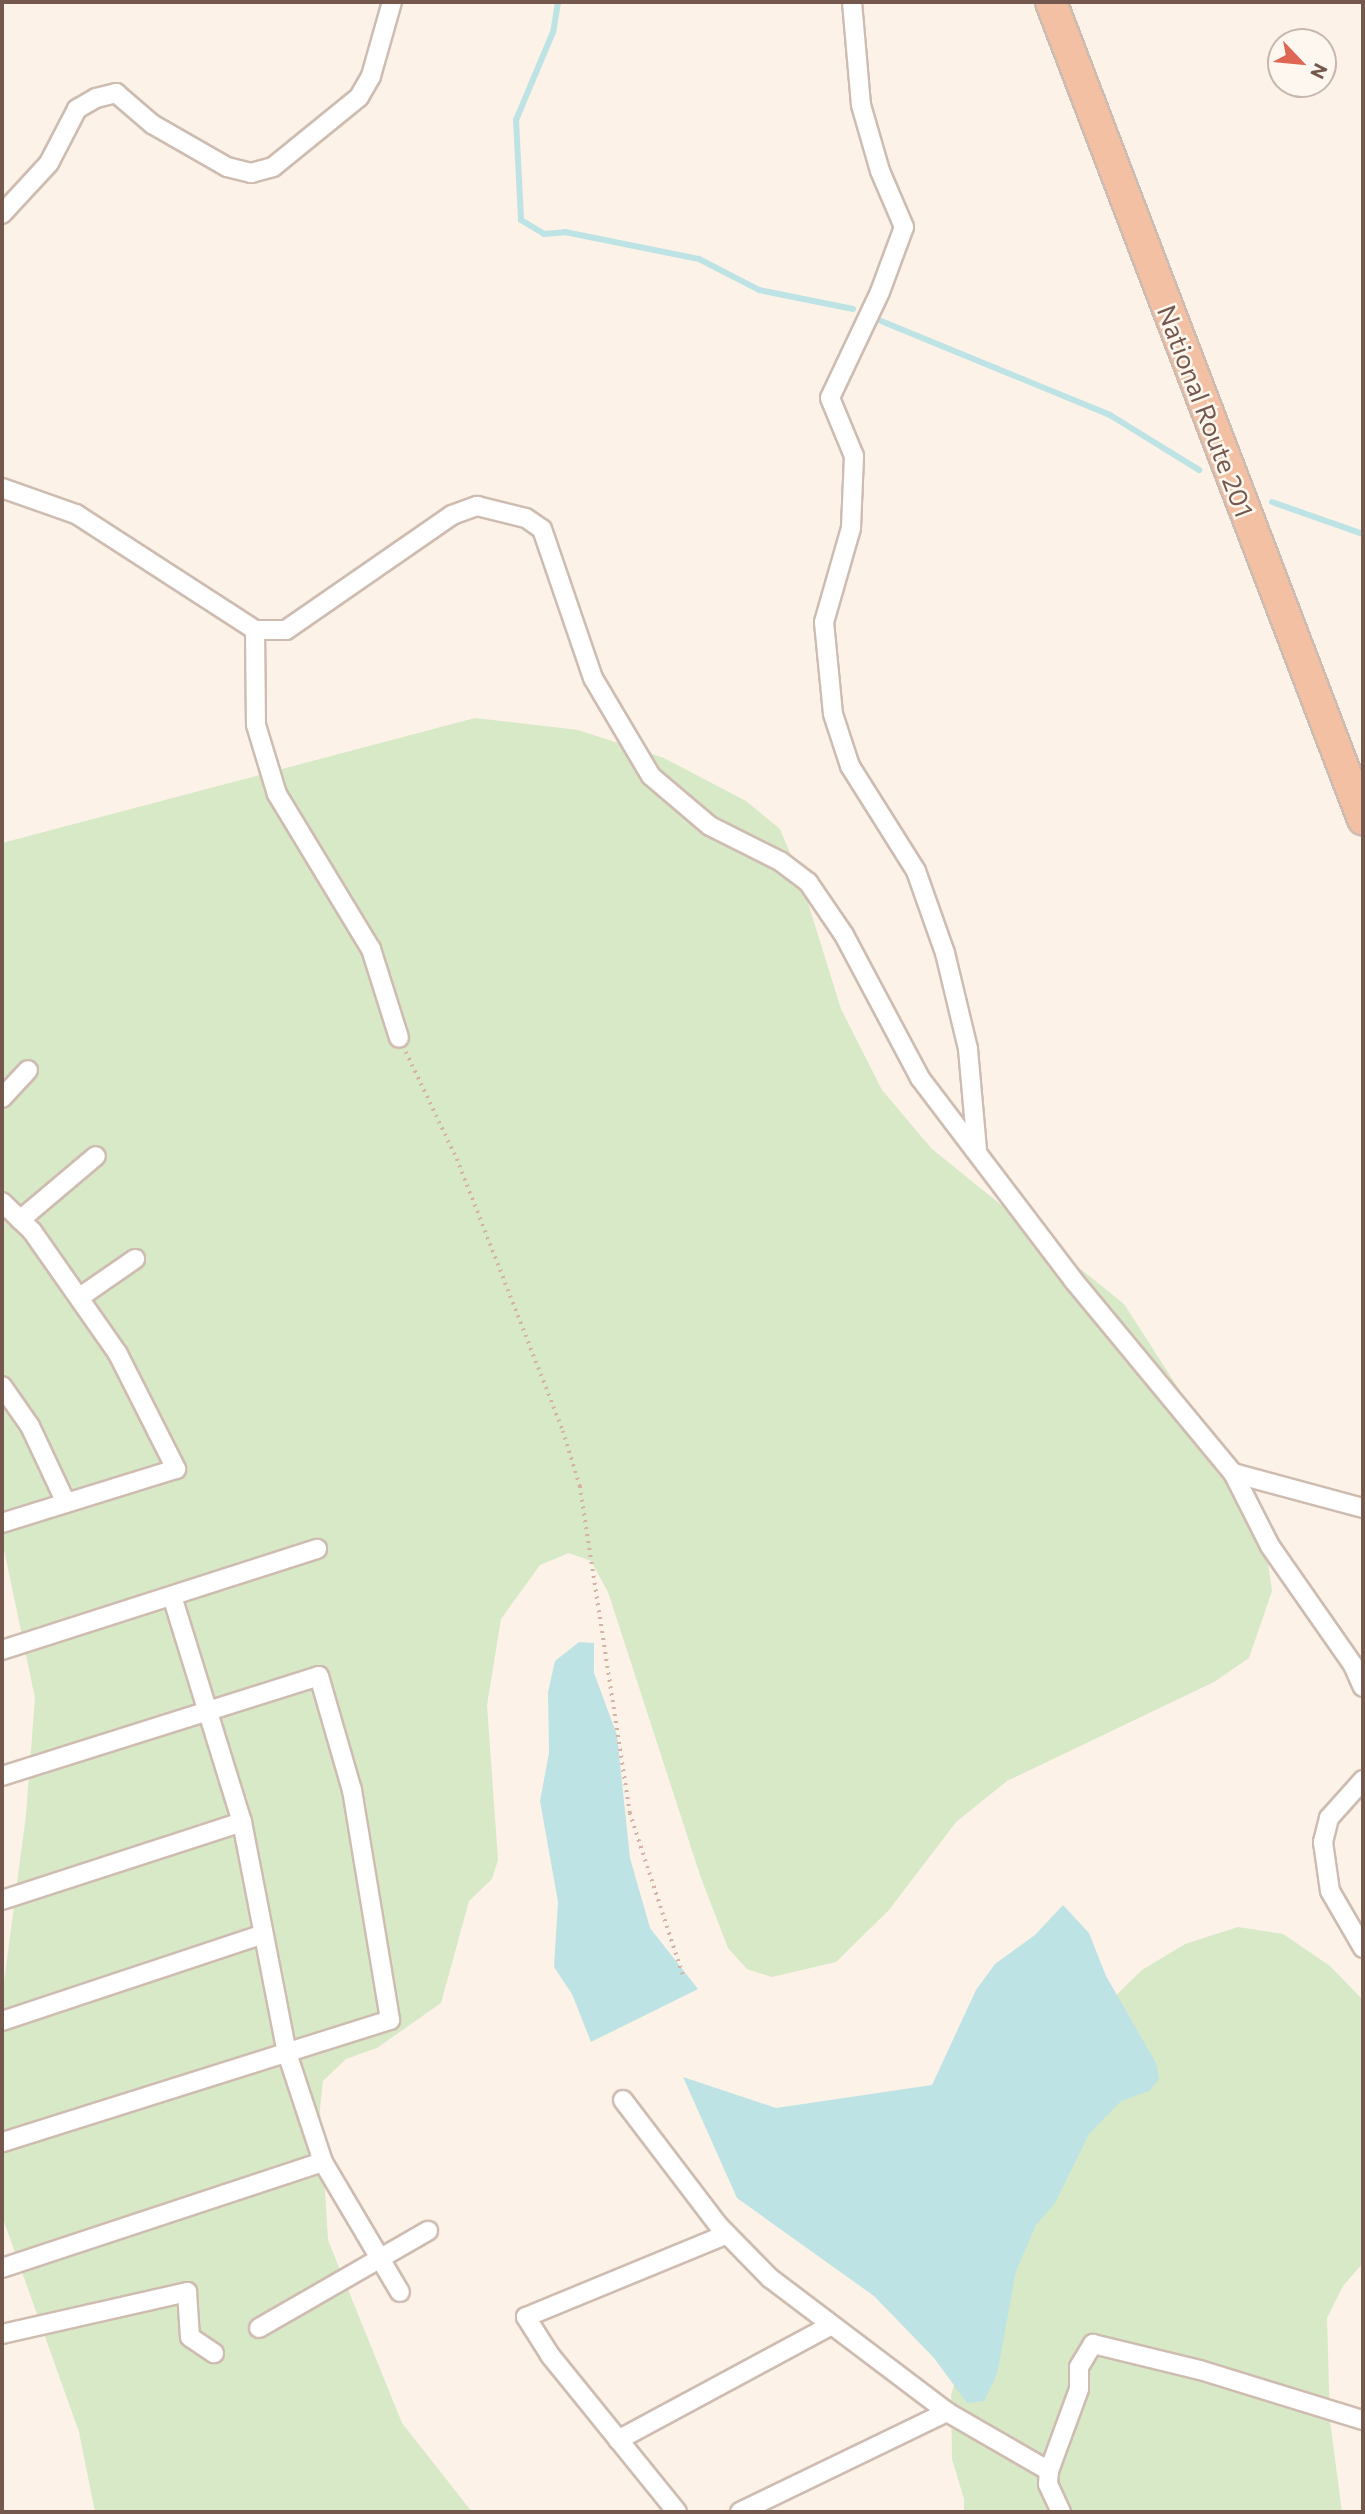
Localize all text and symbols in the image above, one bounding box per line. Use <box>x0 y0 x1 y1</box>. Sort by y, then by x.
north arrow <box>1267 28 1337 98</box>
text: N <box>1306 60 1333 83</box>
street label: National Route 201 <box>1151 301 1261 521</box>

